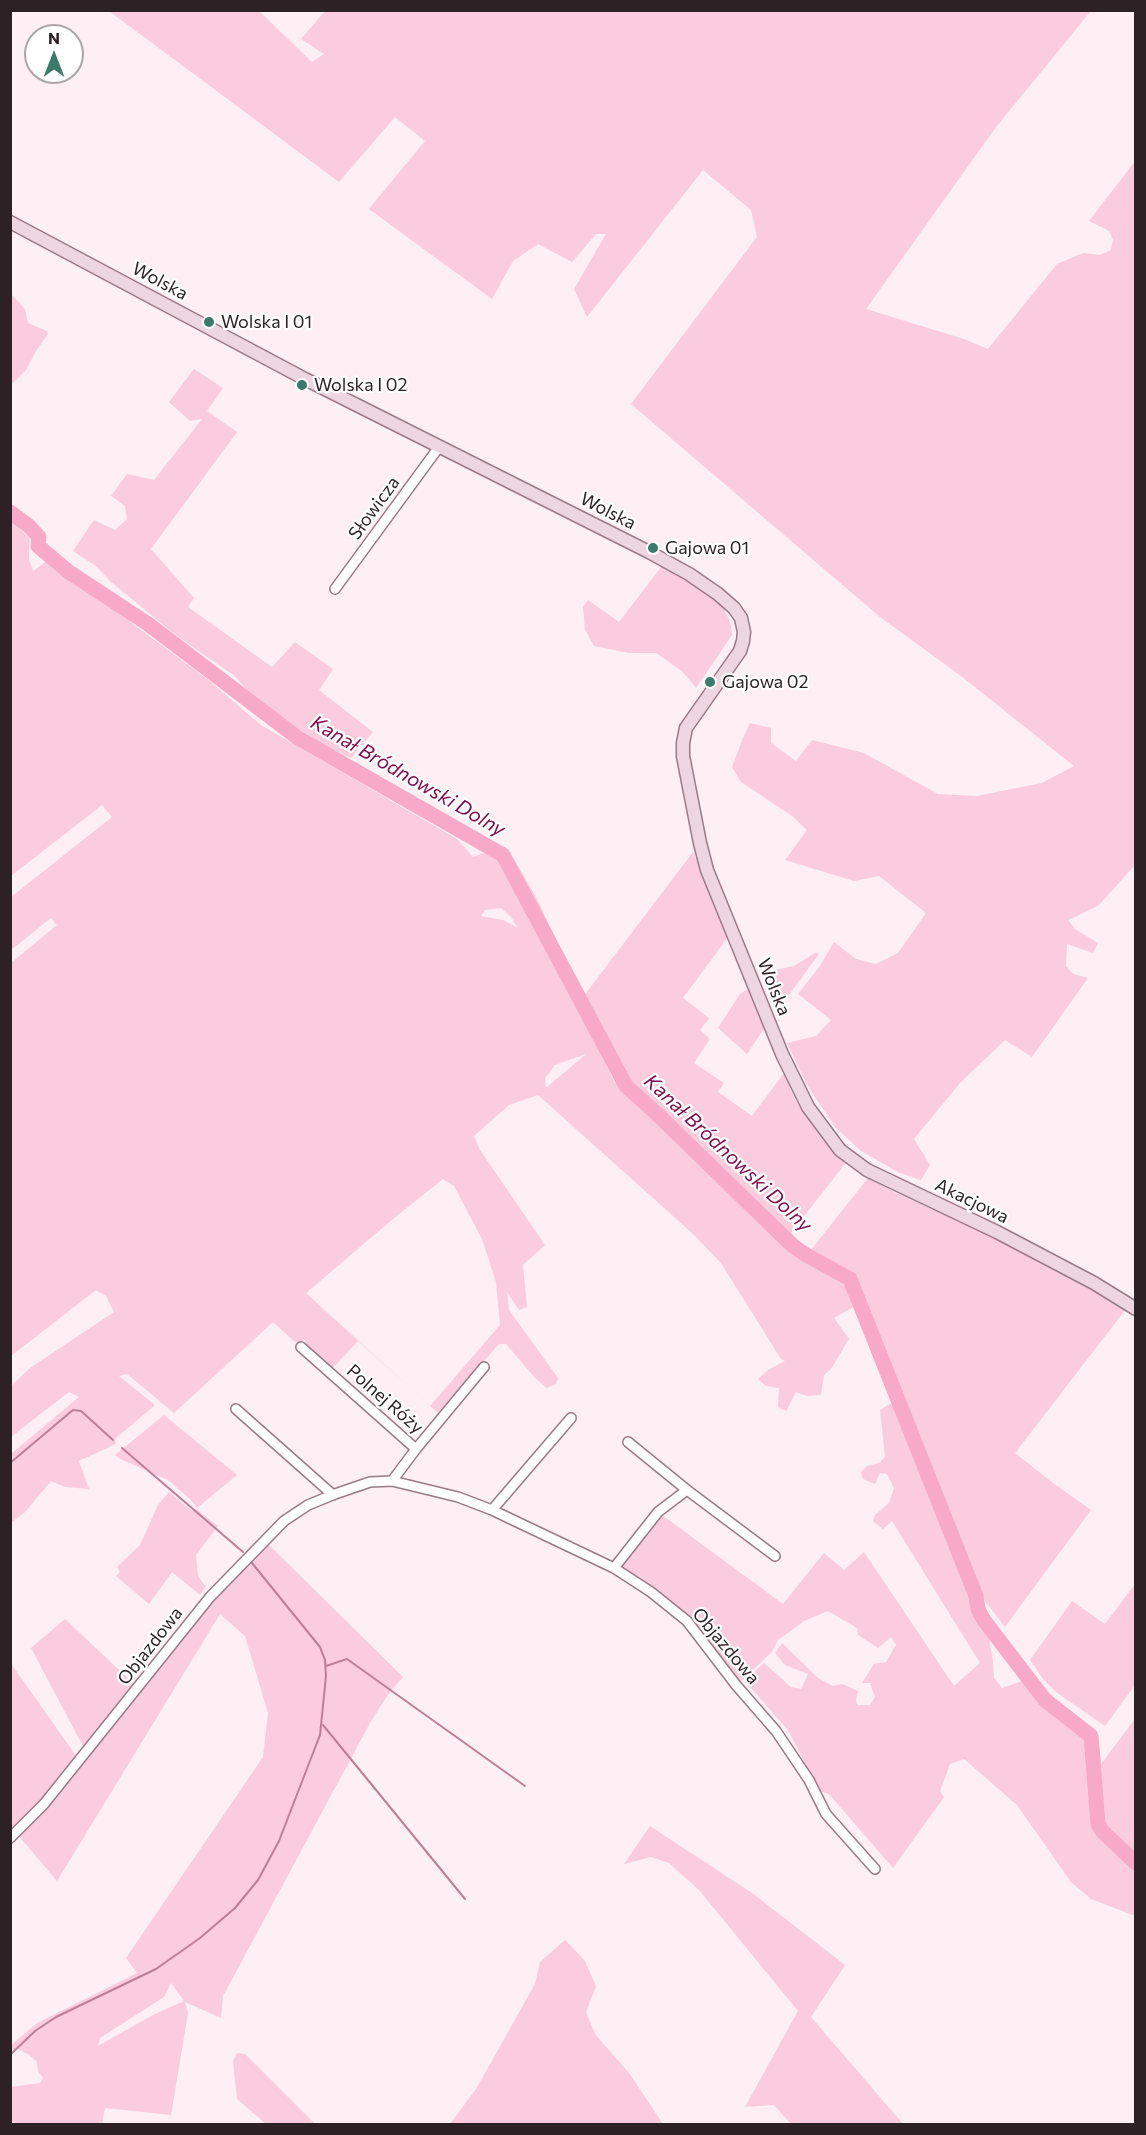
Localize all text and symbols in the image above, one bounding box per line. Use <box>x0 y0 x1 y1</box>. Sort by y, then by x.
north arrow <box>24 24 84 84</box>
text: N <box>48 28 60 47</box>
street label: Wolska <box>129 257 191 305</box>
place label: Wolska I 01 <box>221 311 312 333</box>
marker: Wolska I 01 <box>202 315 216 329</box>
place label: Wolska I 02 <box>314 374 407 396</box>
marker: Wolska I 02 <box>295 378 309 392</box>
street label: Słowicza <box>344 472 404 544</box>
street label: Wolska <box>576 488 640 534</box>
place label: Gajowa 01 <box>665 537 749 559</box>
marker: Gajowa 01 <box>646 541 660 555</box>
place label: Gajowa 02 <box>722 671 808 693</box>
marker: Gajowa 02 <box>703 675 717 689</box>
water label: Kanał Bródnowski Dolny <box>307 710 509 842</box>
street label: Wolska <box>753 955 795 1019</box>
water label: Kanał Bródnowski Dolny <box>639 1069 817 1237</box>
street label: Akacjowa <box>932 1174 1012 1228</box>
street label: Polnej Róży <box>342 1360 428 1438</box>
street label: Objazdowa <box>113 1603 187 1689</box>
street label: Objazdowa <box>688 1604 764 1688</box>

